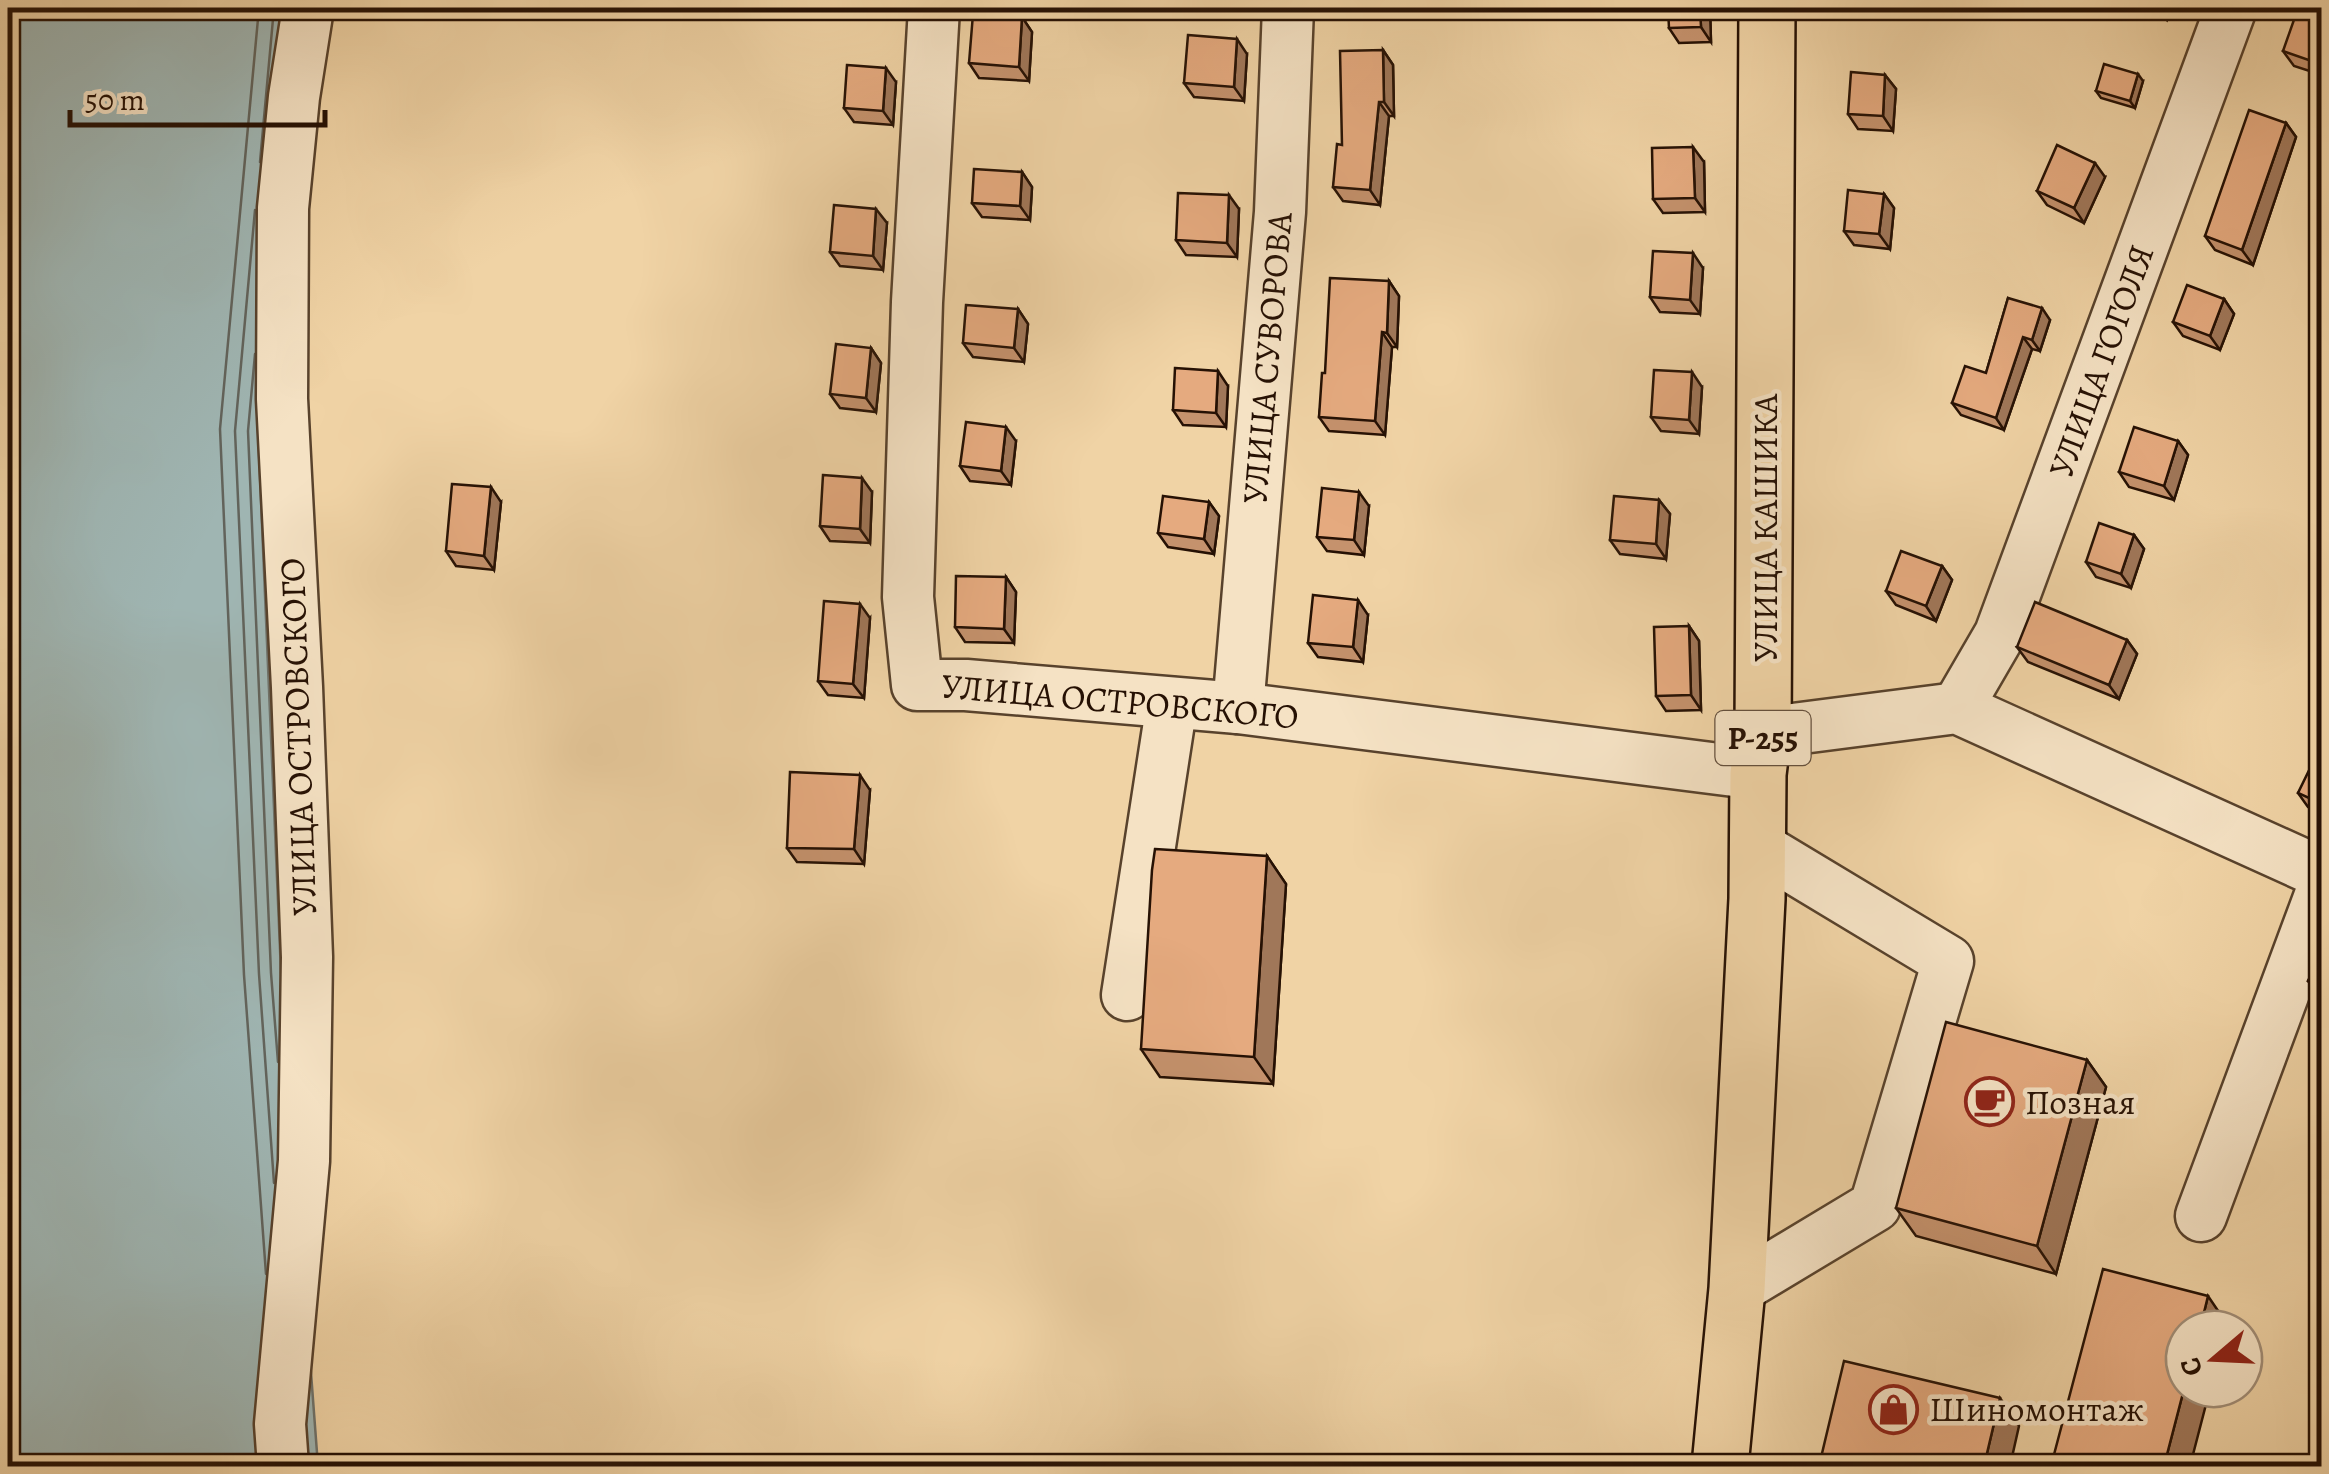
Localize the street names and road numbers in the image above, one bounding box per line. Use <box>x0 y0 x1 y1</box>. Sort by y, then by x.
street label: УЛИЦА СУВОРОВА <box>1230 210 1304 506</box>
street label: УЛИЦА ГОГОЛЯ <box>2037 238 2165 484</box>
street label: УЛИЦА КАШИКА <box>1741 393 1789 662</box>
street label: УЛИЦА ОСТРОВСКОГО <box>268 557 328 917</box>
street label: УЛИЦА ОСТРОВСКОГО <box>940 661 1300 741</box>
road number: Р-255 <box>1716 711 1810 765</box>

